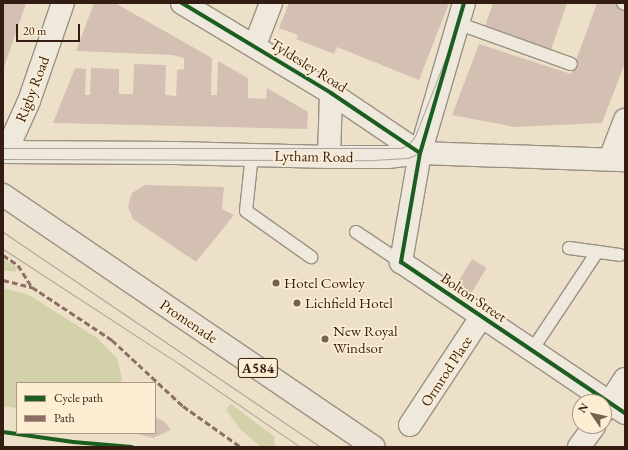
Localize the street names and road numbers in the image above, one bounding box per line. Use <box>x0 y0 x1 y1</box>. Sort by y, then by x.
street label: Tyldesley Road <box>267 34 351 96</box>
street label: Rigby Road <box>11 53 53 125</box>
street label: Lytham Road <box>274 146 354 166</box>
street label: Bolton Street <box>438 268 510 326</box>
street label: Promenade <box>157 295 221 347</box>
street label: Ormrod Place <box>416 332 476 410</box>
road number: A584 <box>237 356 279 380</box>

